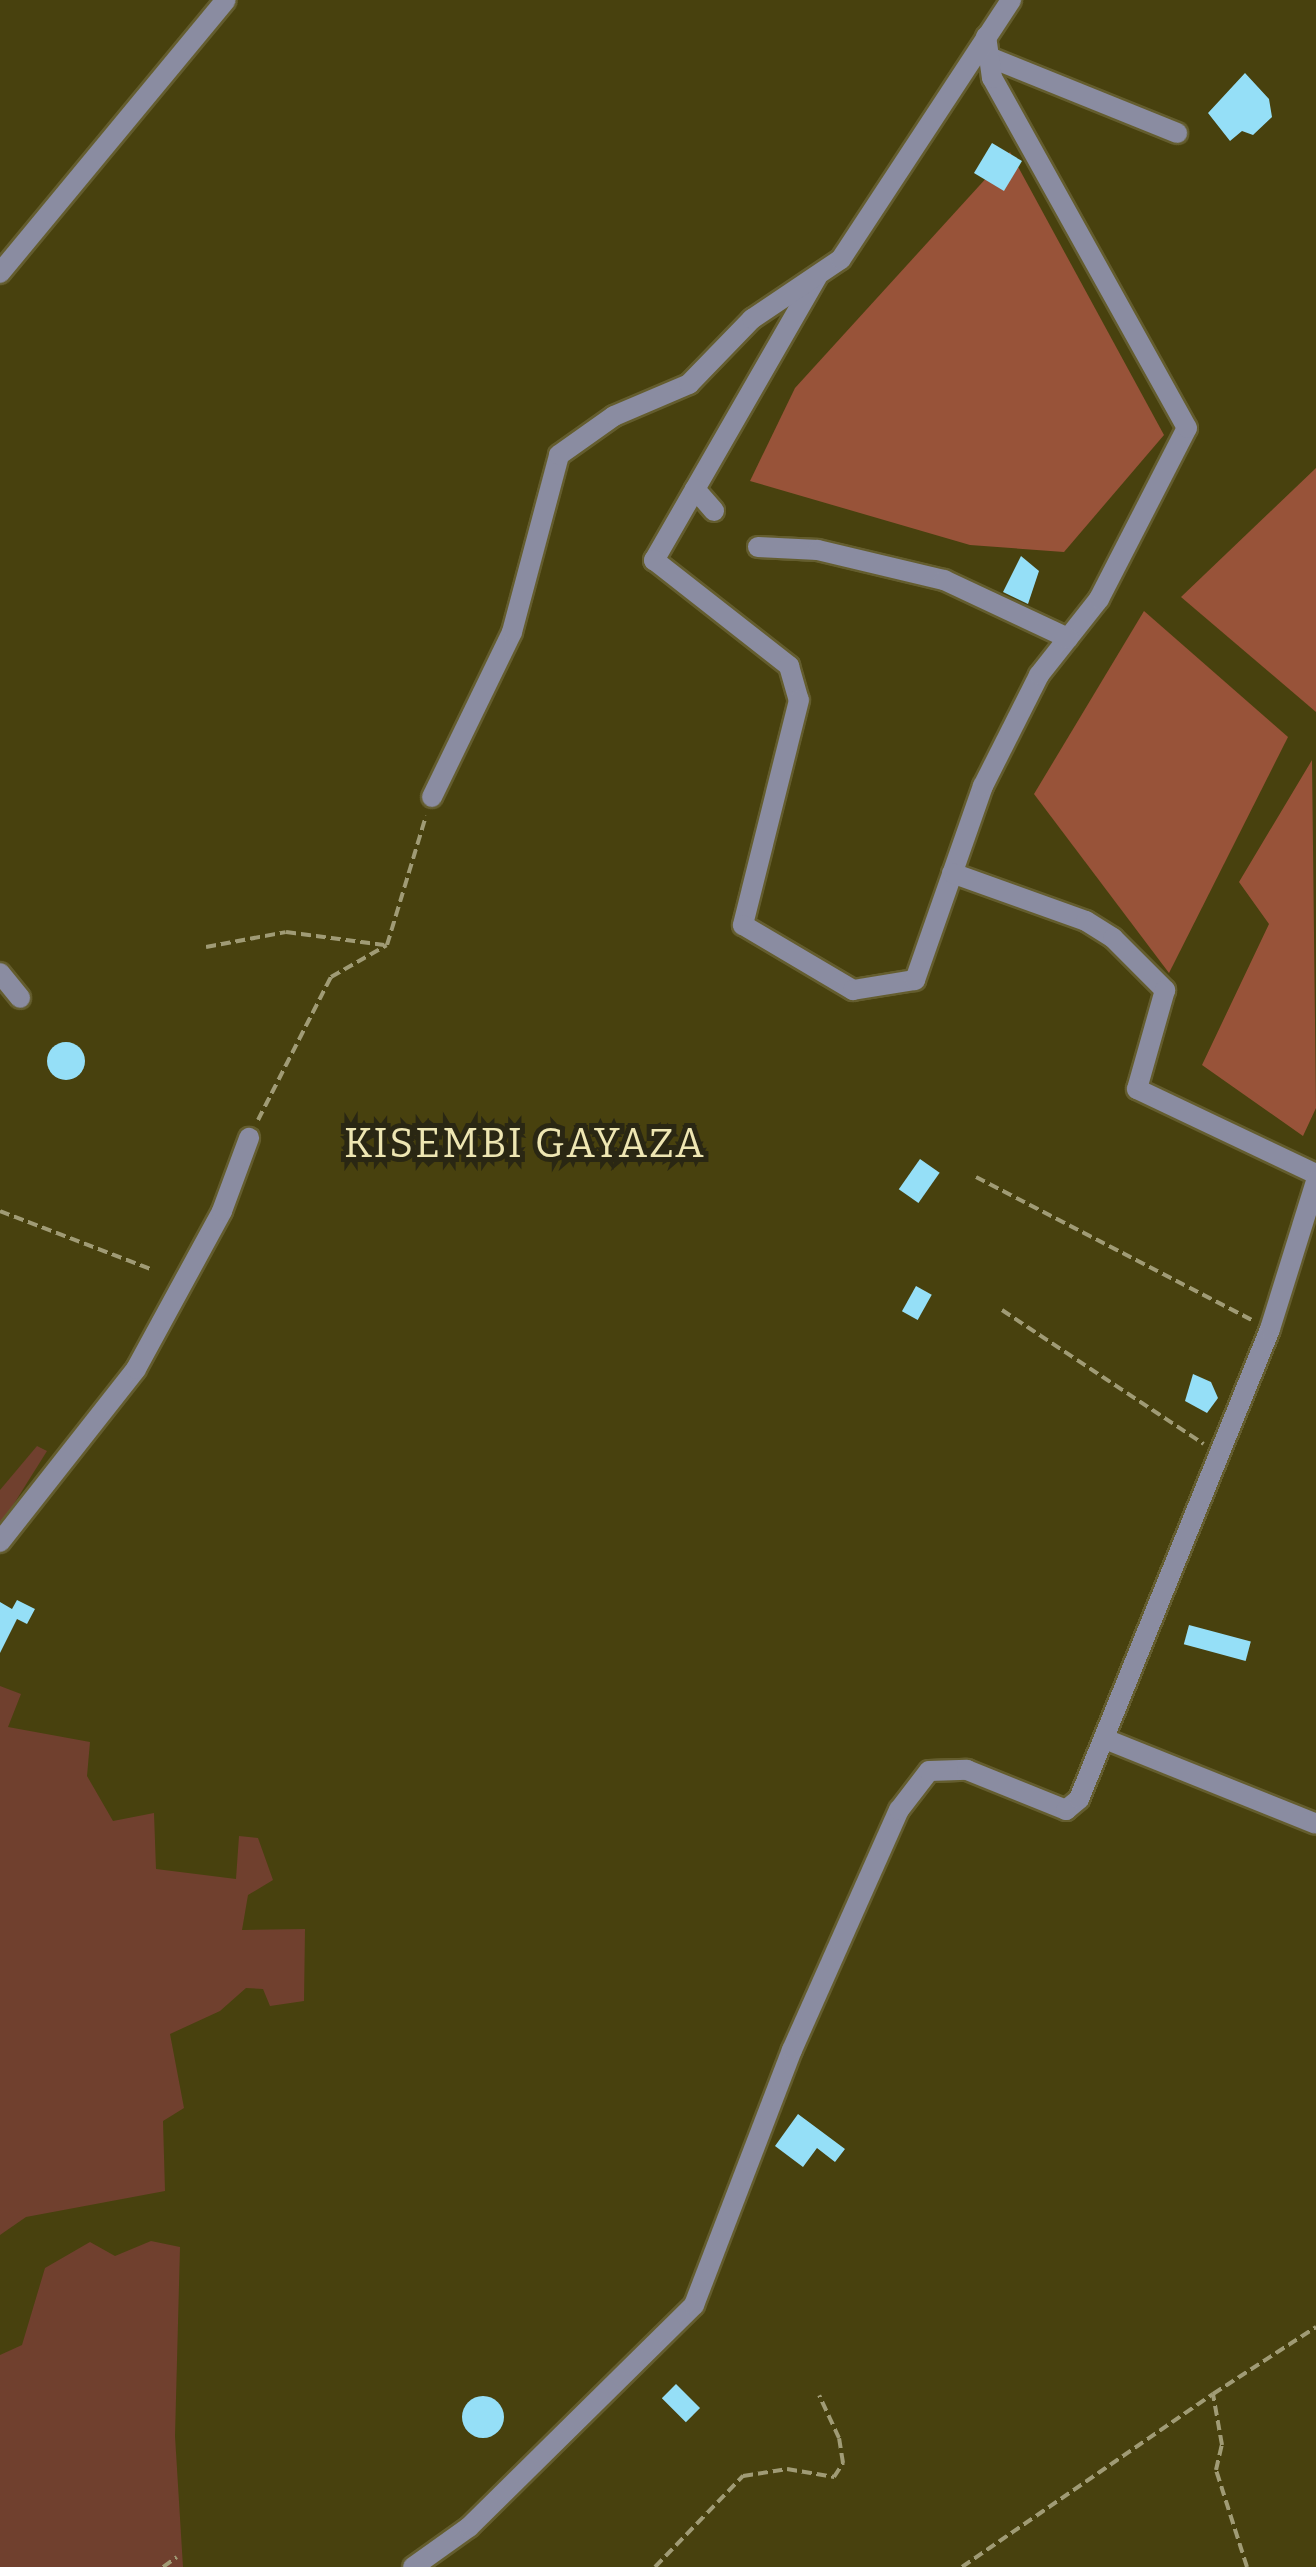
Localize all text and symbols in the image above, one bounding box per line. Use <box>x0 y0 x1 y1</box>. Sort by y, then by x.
district label: KISEMBI GAYAZA <box>344 1120 706 1168</box>

